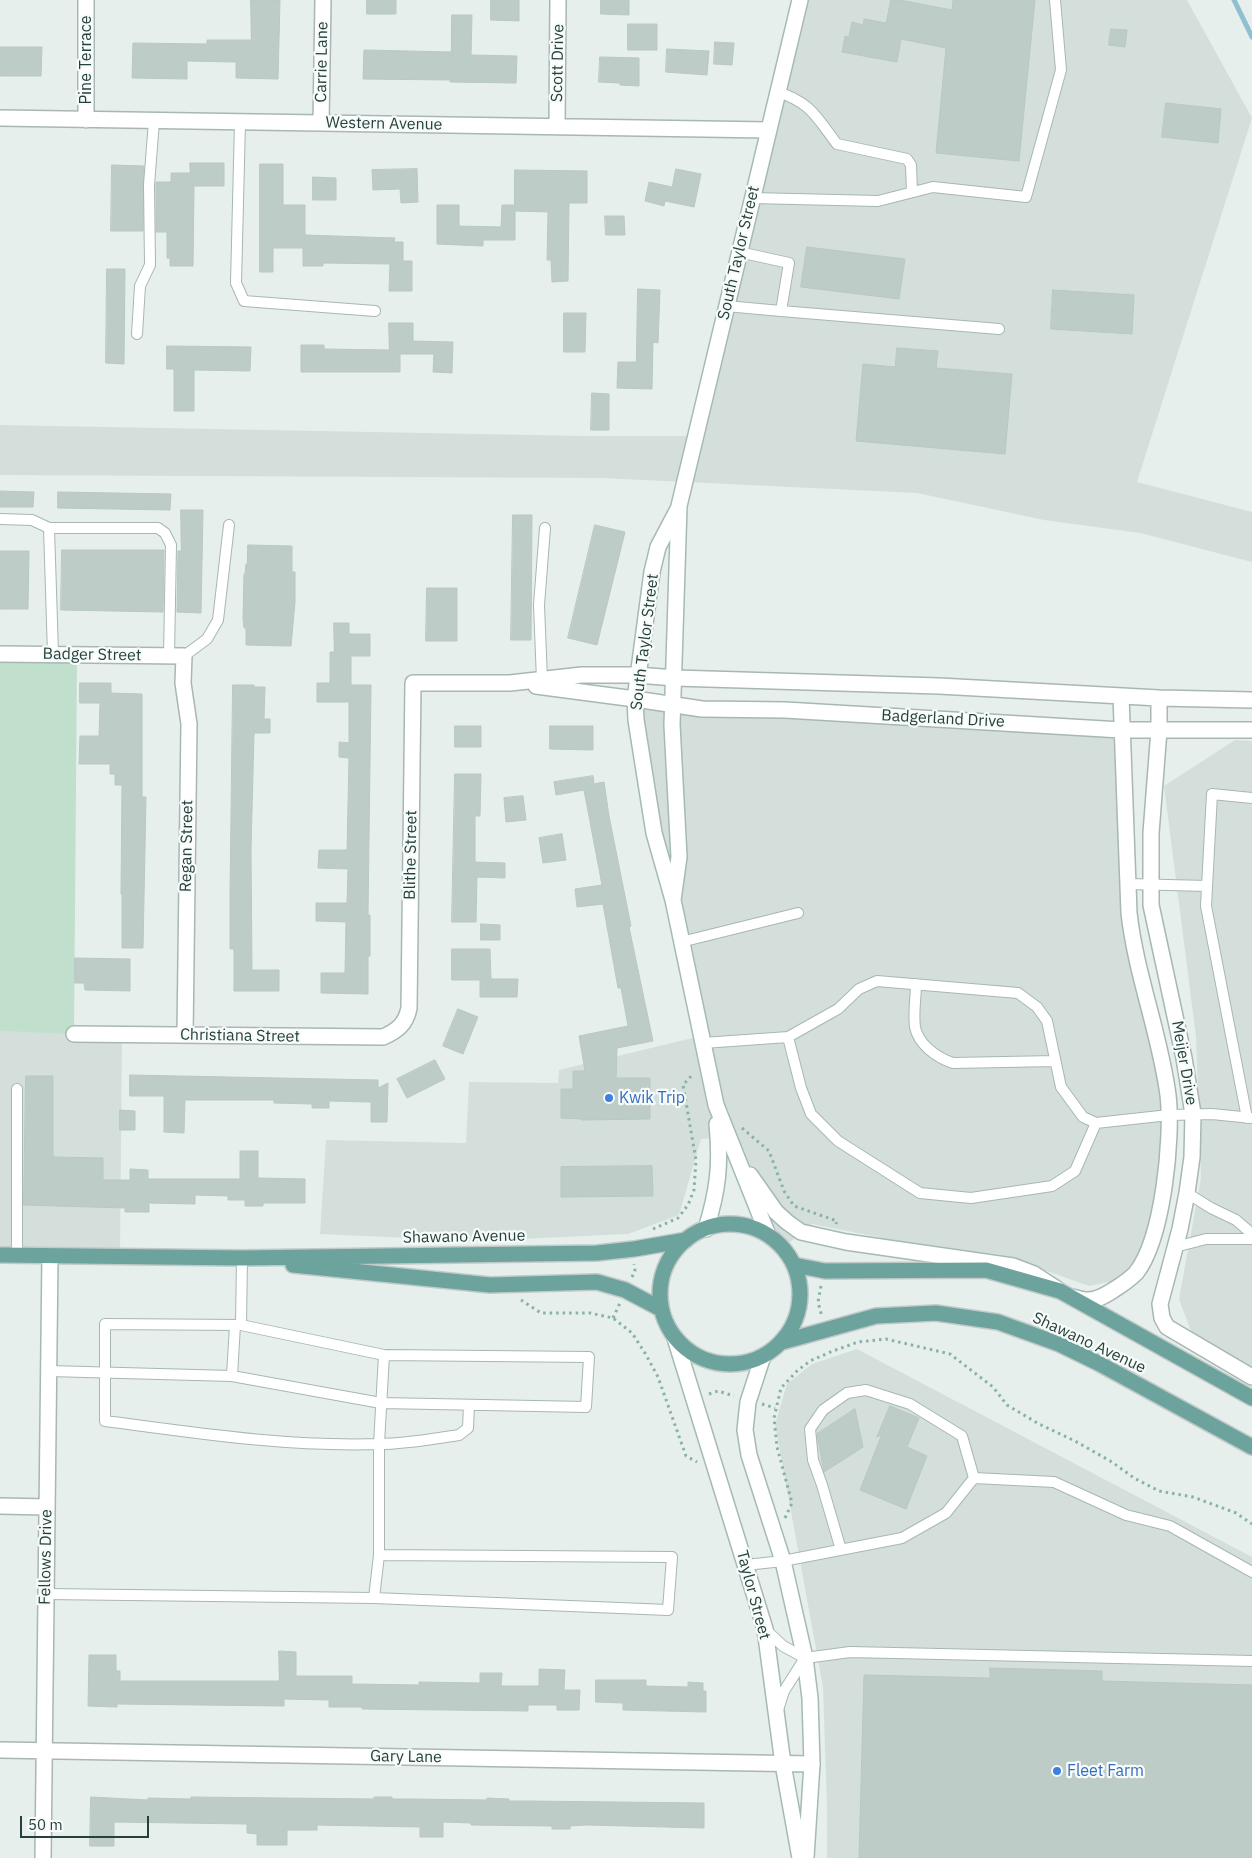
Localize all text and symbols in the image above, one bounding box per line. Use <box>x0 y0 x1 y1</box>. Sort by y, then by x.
street label: Pine Terrace <box>76 15 96 105</box>
street label: Carrie Lane <box>312 21 332 103</box>
street label: Scott Drive <box>548 24 568 102</box>
street label: Western Avenue <box>325 113 443 135</box>
street label: South Taylor Street <box>714 184 764 322</box>
street label: South Taylor Street <box>627 573 663 711</box>
street label: Badger Street <box>42 645 142 665</box>
street label: Badgerland Drive <box>881 706 1005 732</box>
street label: Regan Street <box>177 800 197 892</box>
street label: Blithe Street <box>401 810 421 900</box>
street label: Meijer Drive <box>1167 1019 1201 1107</box>
street label: Christiana Street <box>180 1025 300 1047</box>
place label: Kwik Trip <box>619 1088 685 1108</box>
marker: Kwik Trip <box>603 1092 615 1104</box>
street label: Shawano Avenue <box>402 1226 526 1248</box>
street label: Shawano Avenue <box>1029 1308 1149 1378</box>
street label: Fellows Drive <box>36 1509 56 1605</box>
street label: Taylor Street <box>732 1548 774 1642</box>
street label: Gary Lane <box>370 1747 442 1767</box>
place label: Fleet Farm <box>1067 1761 1144 1781</box>
marker: Fleet Farm <box>1051 1765 1063 1777</box>
scale bar <box>22 1806 151 1838</box>
text: 50 m <box>28 1815 63 1834</box>

